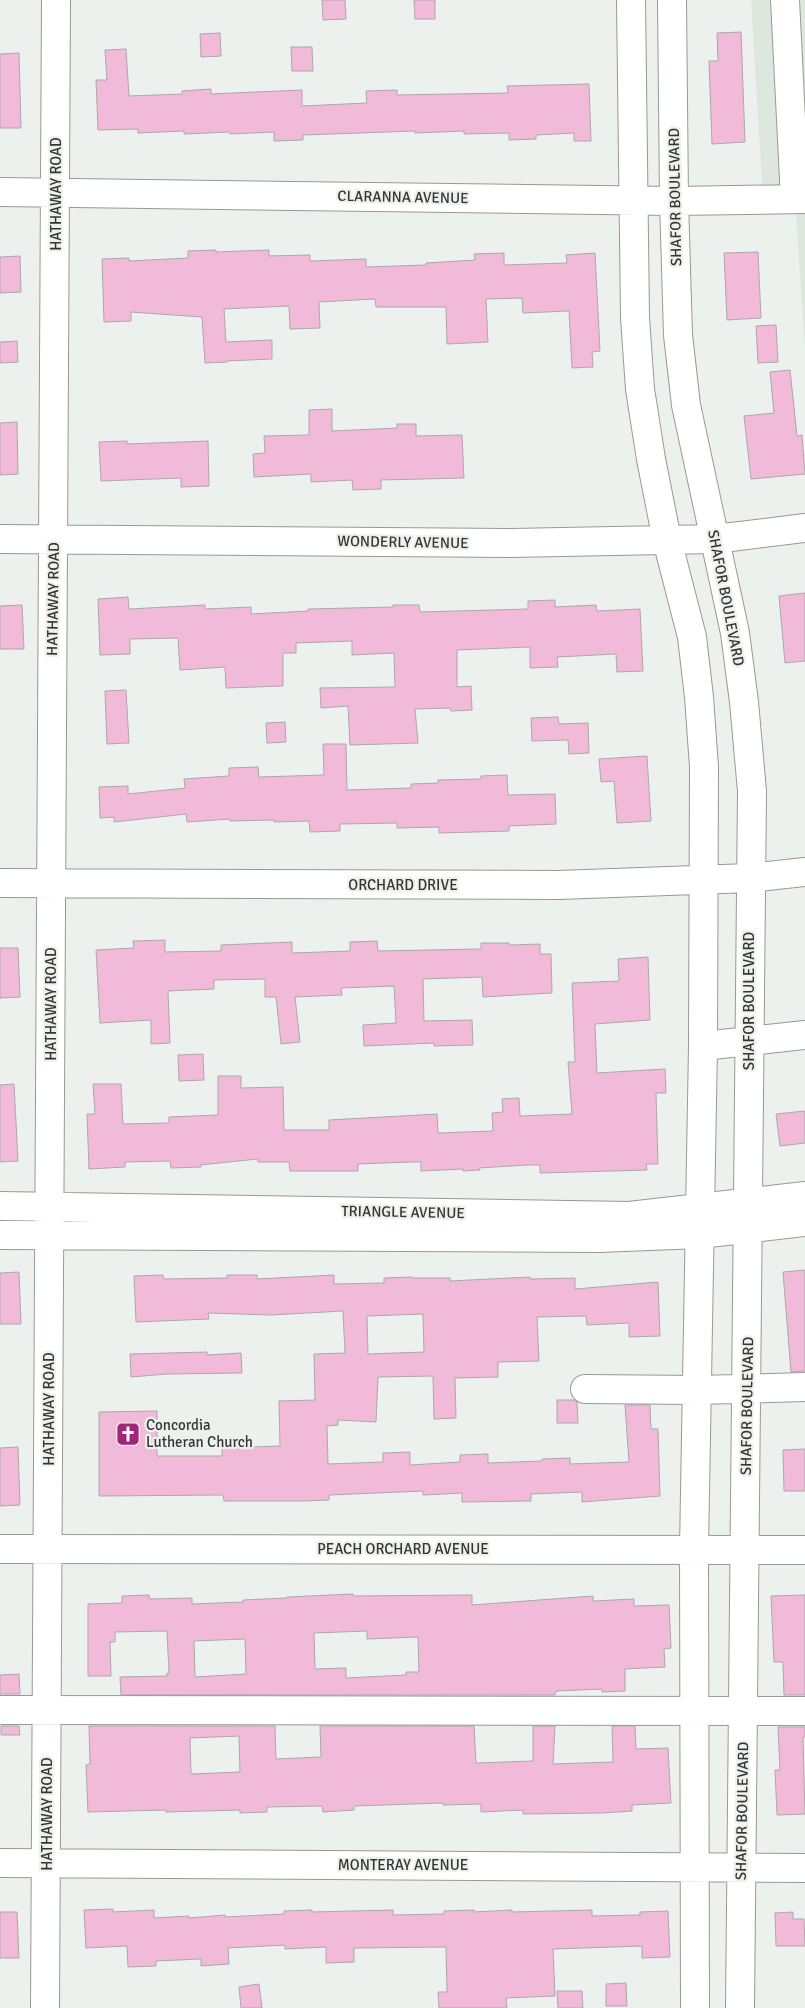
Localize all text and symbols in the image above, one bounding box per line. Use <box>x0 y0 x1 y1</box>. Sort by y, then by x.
street label: SHAFOR BOULEVARD <box>665 128 685 266</box>
street label: HATHAWAY ROAD <box>47 137 65 251</box>
street label: CLARANNA AVENUE <box>337 187 469 207</box>
street label: SHAFOR BOULEVARD <box>704 528 748 668</box>
street label: WONDERLY AVENUE <box>337 532 469 552</box>
street label: HATHAWAY ROAD <box>43 542 63 656</box>
street label: ORCHARD DRIVE <box>348 876 458 894</box>
street label: SHAFOR BOULEVARD <box>740 932 758 1070</box>
street label: HATHAWAY ROAD <box>42 947 60 1061</box>
street label: TRIANGLE AVENUE <box>341 1202 465 1222</box>
street label: SHAFOR BOULEVARD <box>737 1337 757 1475</box>
street label: HATHAWAY ROAD <box>40 1352 58 1466</box>
place label: Concordia Lutheran Church <box>146 1416 253 1451</box>
church icon: Concordia Lutheran Church <box>115 1421 141 1447</box>
street label: PEACH ORCHARD AVENUE <box>317 1540 489 1558</box>
street label: SHAFOR BOULEVARD <box>732 1742 752 1880</box>
street label: HATHAWAY ROAD <box>38 1757 56 1871</box>
street label: MONTERAY AVENUE <box>338 1856 468 1874</box>

